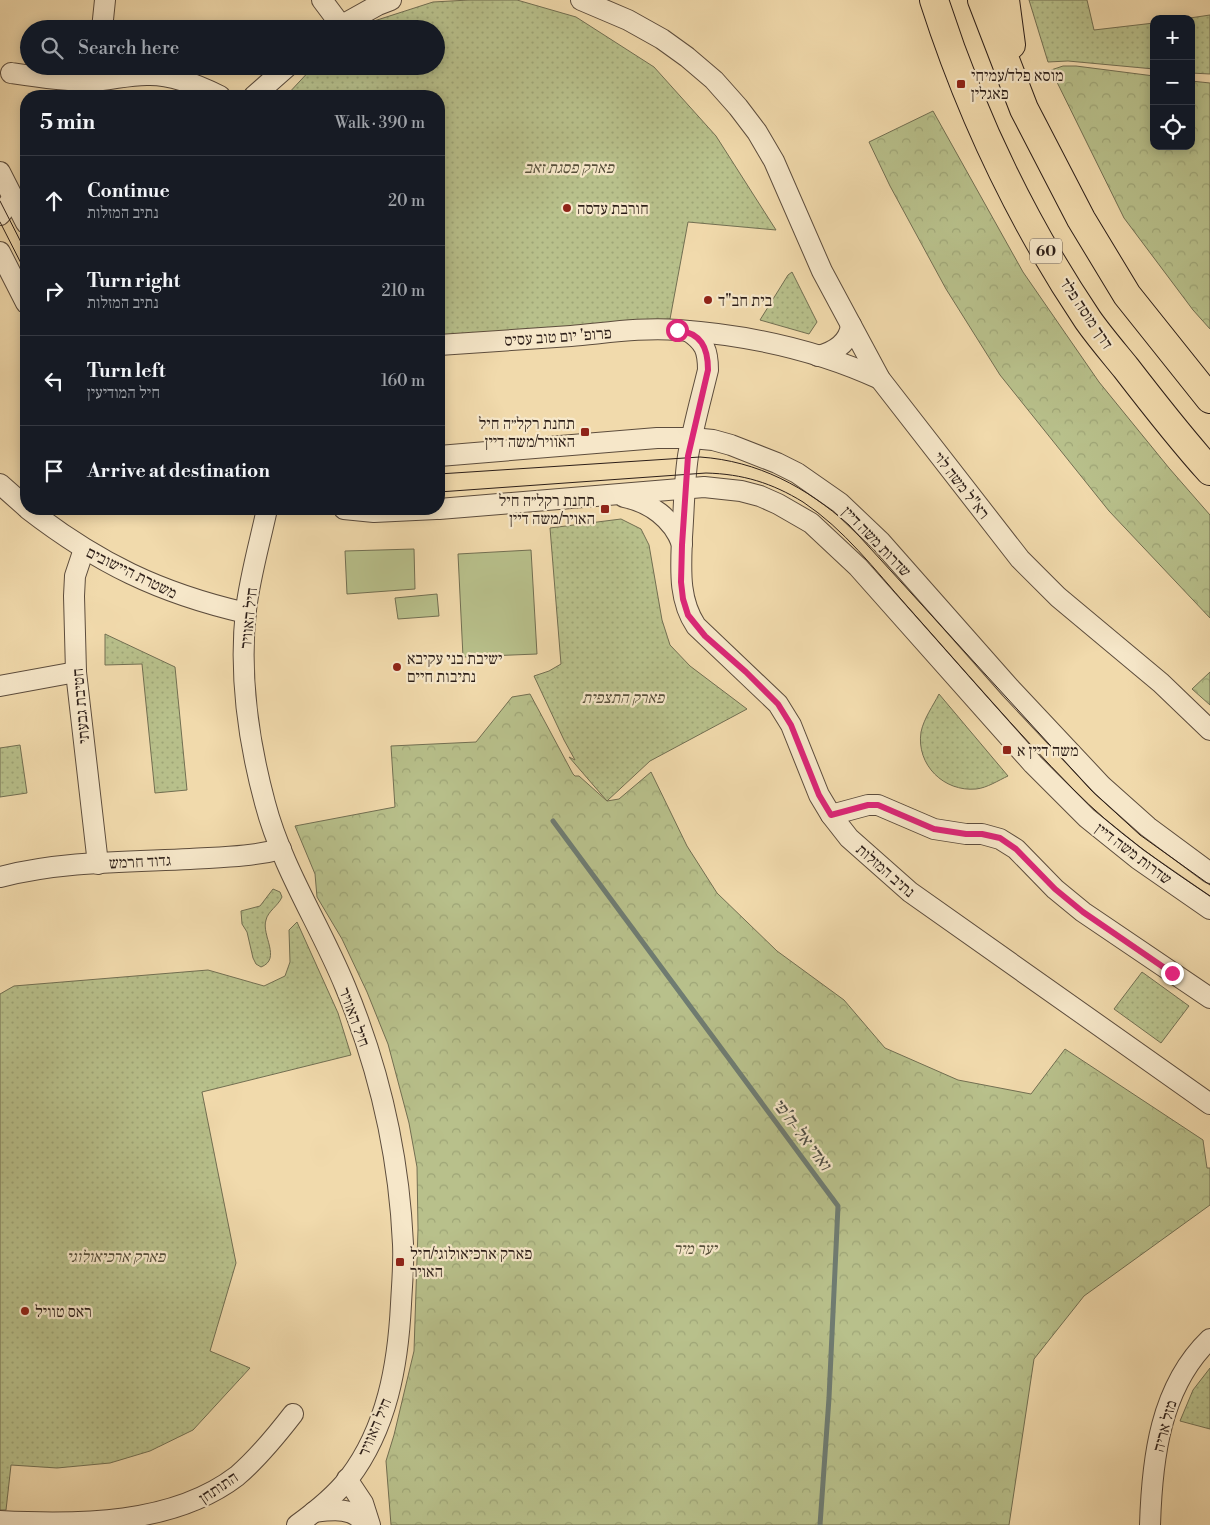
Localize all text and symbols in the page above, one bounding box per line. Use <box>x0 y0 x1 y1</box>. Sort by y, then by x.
map controls <box>1150 15 1195 150</box>
button: + <box>1150 15 1195 60</box>
search box <box>20 20 445 75</box>
icon: search <box>38 34 66 62</box>
text: Search here <box>78 36 179 60</box>
button: − <box>1150 60 1195 105</box>
place label: מוסא פלד/עמיחי פאגלין <box>971 66 1064 104</box>
marker: מוסא פלד/עמיחי פאגלין <box>955 78 967 90</box>
button: locate <box>1150 105 1195 150</box>
text: 5 min <box>40 110 95 136</box>
text: Walk · 390 m <box>335 113 425 133</box>
park label: פארק פסגת זאב <box>524 158 615 178</box>
text: Continue <box>87 179 170 203</box>
icon: ahead <box>40 187 68 215</box>
text: 20 m <box>388 191 425 211</box>
place label: חורבת עדסה <box>577 199 649 219</box>
marker: חורבת עדסה <box>561 202 573 214</box>
text: נתיב המזלות <box>87 203 159 223</box>
road number: 60 <box>1030 238 1062 264</box>
text: Turn right <box>87 269 180 293</box>
street label: דרך מוסה פלד <box>1055 274 1117 353</box>
icon: right <box>40 277 68 305</box>
text: 210 m <box>381 281 425 301</box>
place label: בית חב"ד <box>718 291 773 311</box>
text: נתיב המזלות <box>87 293 159 313</box>
marker: בית חב"ד <box>702 294 714 306</box>
route start <box>666 319 689 342</box>
street label: פרופ' יום טוב עסיס <box>504 323 613 351</box>
text: Turn left <box>87 359 166 383</box>
icon: left <box>40 367 68 395</box>
text: 160 m <box>381 371 425 391</box>
text: חיל המודיעין <box>87 383 160 403</box>
place label: תחנת רקל״ה חיל האוויר/משה דיין <box>479 414 575 452</box>
marker: תחנת רקל״ה חיל האוויר/משה דיין <box>579 426 591 438</box>
street label: רא"ל משה לוי <box>929 448 994 523</box>
icon: arrive <box>40 457 68 485</box>
text: Arrive at destination <box>87 459 270 483</box>
place label: תחנת רקל״ה חיל האויר/משה דיין <box>499 491 595 529</box>
street label: שדרות משה דיין <box>837 502 915 581</box>
marker: תחנת רקל״ה חיל האויר/משה דיין <box>599 503 611 515</box>
street label: משטרת היישובים <box>83 542 180 604</box>
street label: חיל האוויר <box>236 586 262 650</box>
place label: ישיבת בני עקיבא נתיבות חיים <box>407 649 502 687</box>
marker: ישיבת בני עקיבא נתיבות חיים <box>391 661 403 673</box>
street label: חטיבת גבעתי <box>68 667 94 744</box>
park label: פארק התצפית <box>582 688 665 708</box>
place label: משה דיין א <box>1017 741 1079 761</box>
marker: משה דיין א <box>1001 744 1013 756</box>
street label: שדרות משה דיין <box>1091 818 1176 889</box>
street label: נתיב המזלות <box>852 840 919 902</box>
street label: גדוד חרמש <box>108 850 172 874</box>
route end <box>1161 962 1184 985</box>
street label: חיל האוויר <box>334 985 374 1050</box>
water label: ואדי אל-ח'פי <box>767 1094 837 1176</box>
park label: יער מיר <box>673 1239 718 1259</box>
place label: פארק ארכיאולוגי/חיל האויר <box>410 1244 532 1282</box>
park label: פארק ארכיאולוגי <box>67 1247 166 1267</box>
marker: פארק ארכיאולוגי/חיל האויר <box>394 1256 406 1268</box>
place label: ראס טוויל <box>35 1302 92 1322</box>
marker: ראס טוויל <box>19 1305 31 1317</box>
street label: חיל האוויר <box>354 1395 396 1460</box>
street label: מזל אריה <box>1148 1398 1181 1454</box>
street label: התותחן <box>195 1467 242 1508</box>

